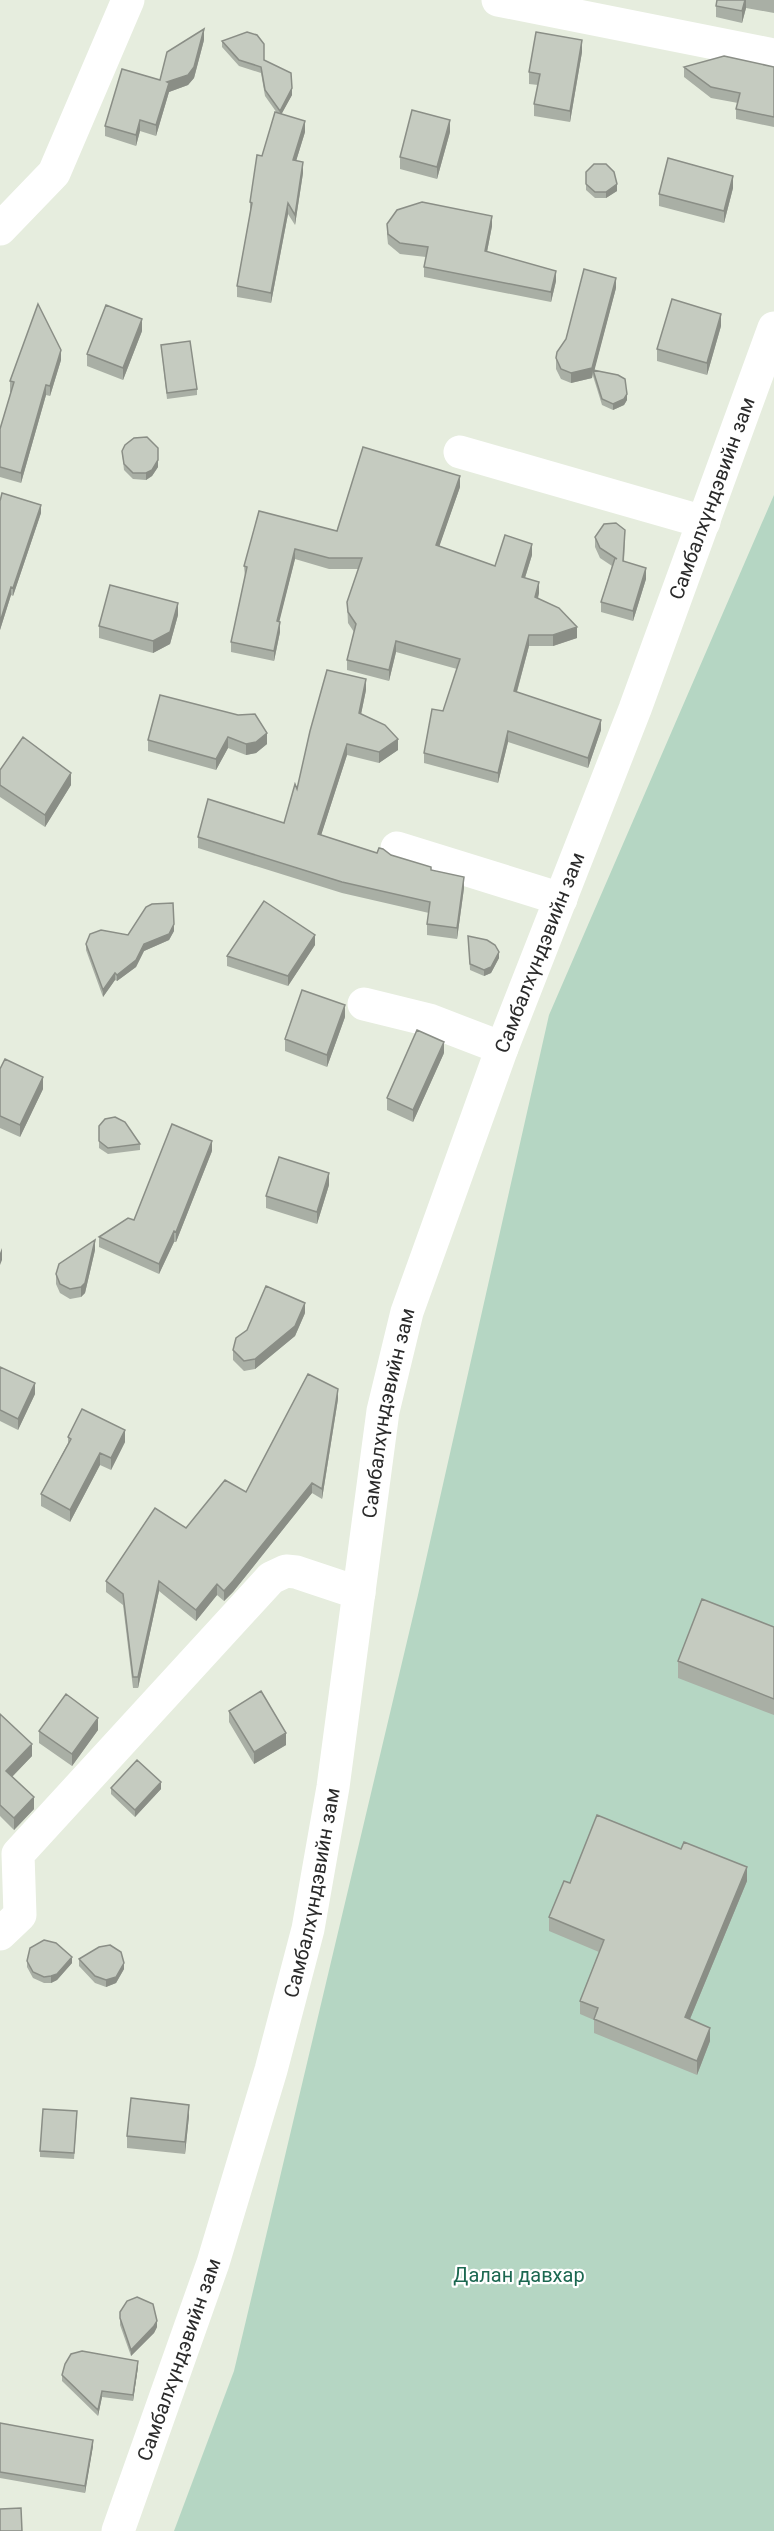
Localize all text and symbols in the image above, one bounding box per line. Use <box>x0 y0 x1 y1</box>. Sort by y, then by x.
street label: Самбалхүндэвийн зам <box>664 394 760 603</box>
street label: Самбалхүндэвийн зам <box>489 849 590 1056</box>
street label: Самбалхүндэвийн зам <box>357 1305 420 1520</box>
street label: Самбалхүндэвийн зам <box>279 1786 345 2000</box>
street label: Самбалхүндэвийн зам <box>132 2255 226 2464</box>
park label: Далан давхар <box>453 2263 585 2287</box>

